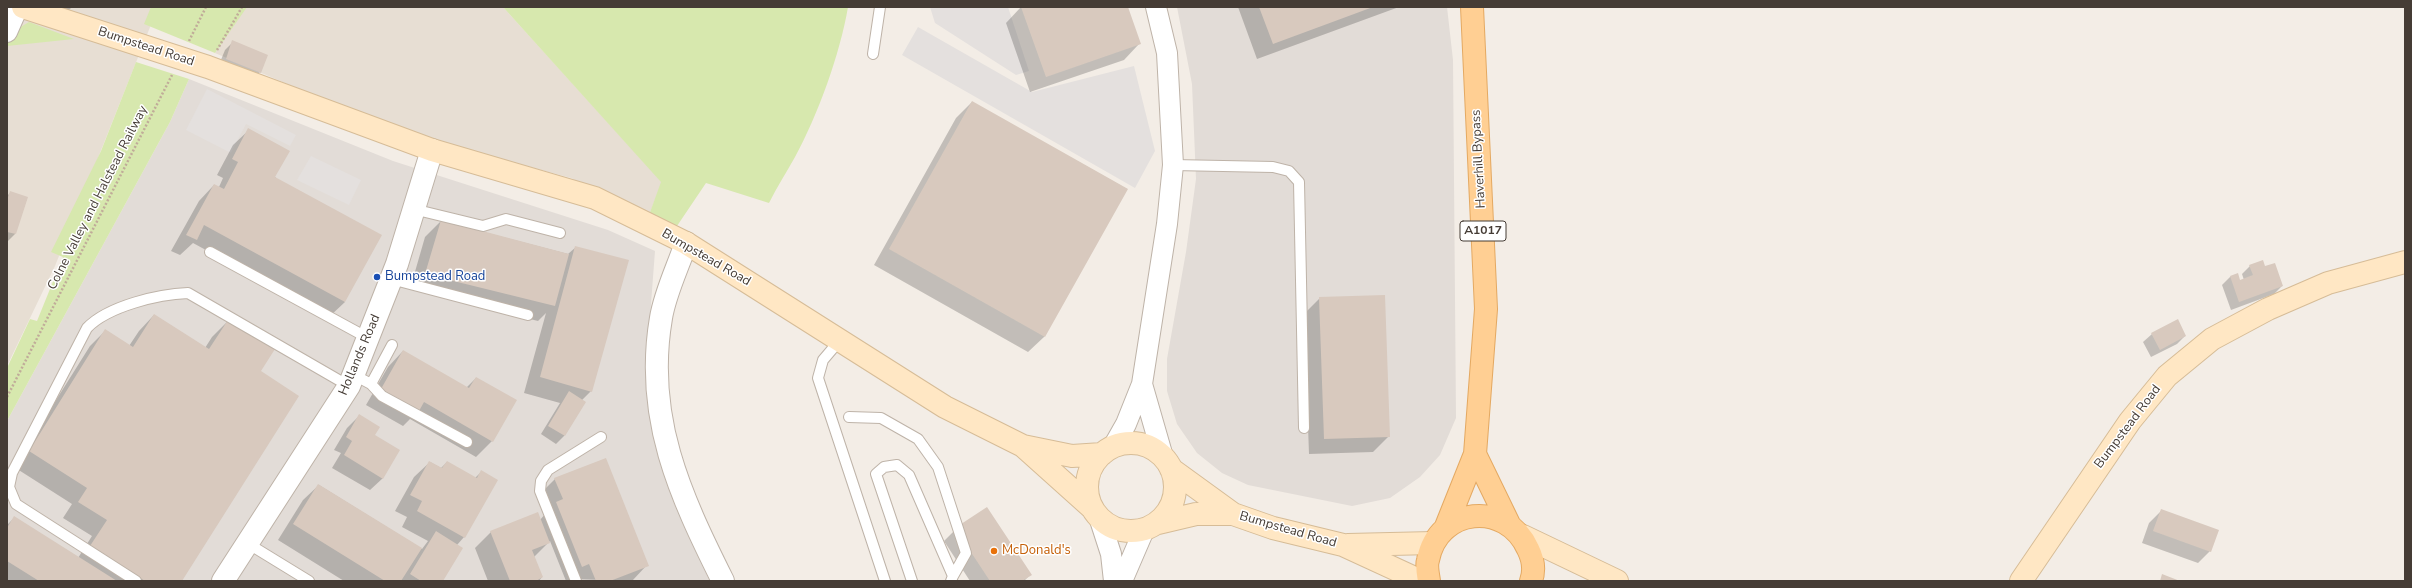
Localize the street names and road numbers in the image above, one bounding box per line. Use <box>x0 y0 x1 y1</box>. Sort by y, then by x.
street label: Bumpstead Road <box>96 24 196 70</box>
street label: Colne Valley and Halstead Railway <box>45 103 151 293</box>
street label: Haverhill Bypass <box>1469 109 1489 209</box>
road number: A1017 <box>1460 221 1506 241</box>
street label: Bumpstead Road <box>659 226 753 290</box>
street label: Hollands Road <box>336 312 384 398</box>
street label: Bumpstead Road <box>2092 382 2164 472</box>
street label: Bumpstead Road <box>1238 509 1338 551</box>

